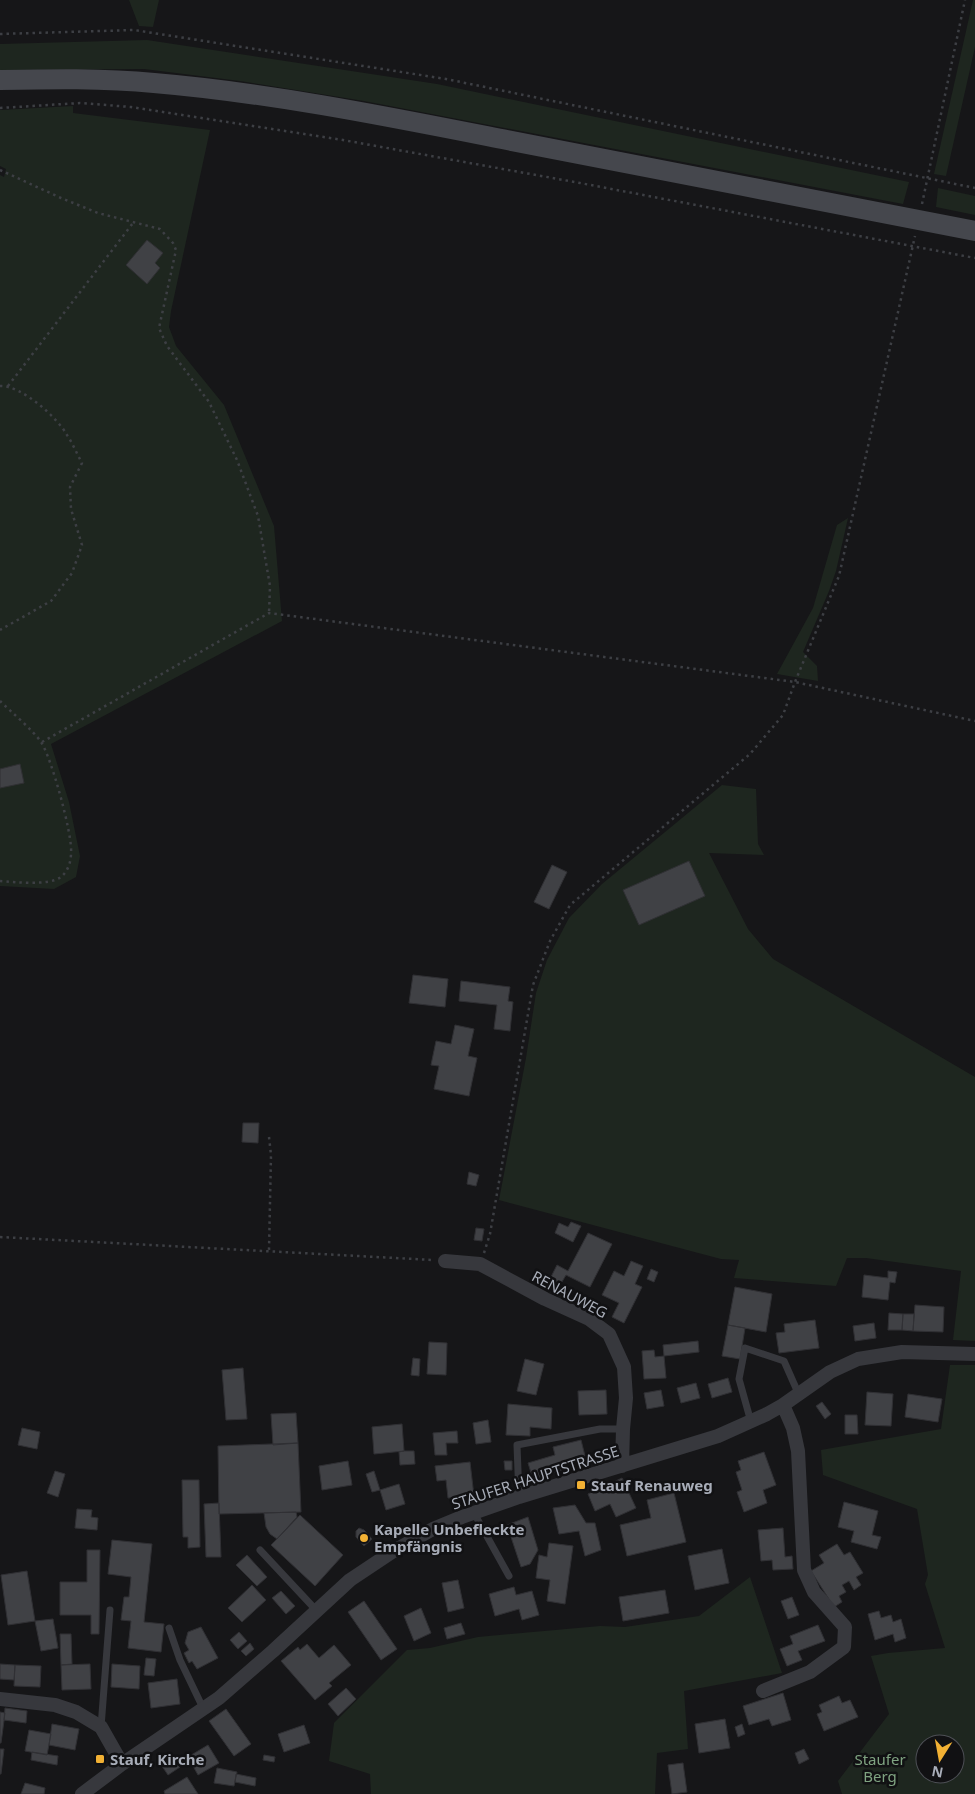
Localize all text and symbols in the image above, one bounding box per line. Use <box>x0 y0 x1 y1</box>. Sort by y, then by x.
street label: RENAUWEG <box>529 1266 611 1322</box>
street label: STAUFER HAUPTSTRASSE <box>449 1440 621 1514</box>
place label: Stauf Renauweg <box>591 1475 713 1495</box>
marker: Stauf Renauweg <box>575 1479 587 1491</box>
place label: Kapelle Unbefleckte Empfängnis <box>374 1519 525 1556</box>
marker: Kapelle Unbefleckte Empfängnis <box>358 1532 370 1544</box>
north arrow <box>915 1734 965 1784</box>
place label: Stauf, Kirche <box>110 1749 205 1769</box>
park label: Staufer Berg <box>854 1749 906 1786</box>
marker: Stauf, Kirche <box>94 1753 106 1765</box>
text: N <box>930 1762 945 1783</box>

